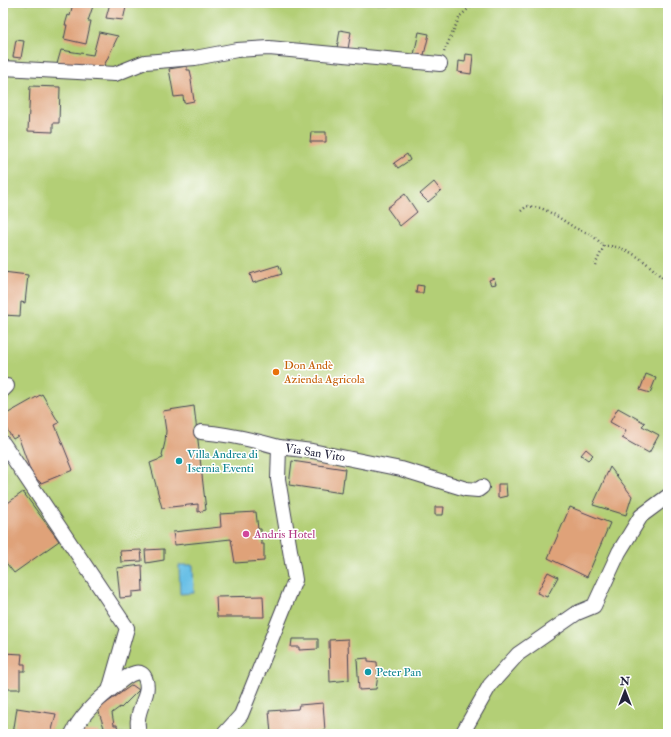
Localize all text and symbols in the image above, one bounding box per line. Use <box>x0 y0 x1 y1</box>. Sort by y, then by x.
place label: Don Andè Azienda Agricola <box>283 358 366 387</box>
marker: Don Andè Azienda Agricola <box>271 367 281 377</box>
street label: Via San Vito <box>284 441 346 465</box>
place label: Villa Andrea di Isernia Eventi <box>187 447 258 476</box>
marker: Villa Andrea di Isernia Eventi <box>174 456 184 466</box>
place label: Andris Hotel <box>253 527 315 542</box>
marker: Andris Hotel <box>241 529 251 539</box>
place label: Peter Pan <box>376 665 421 680</box>
marker: Peter Pan <box>363 667 373 677</box>
north arrow <box>605 671 645 711</box>
text: N <box>619 675 631 688</box>

